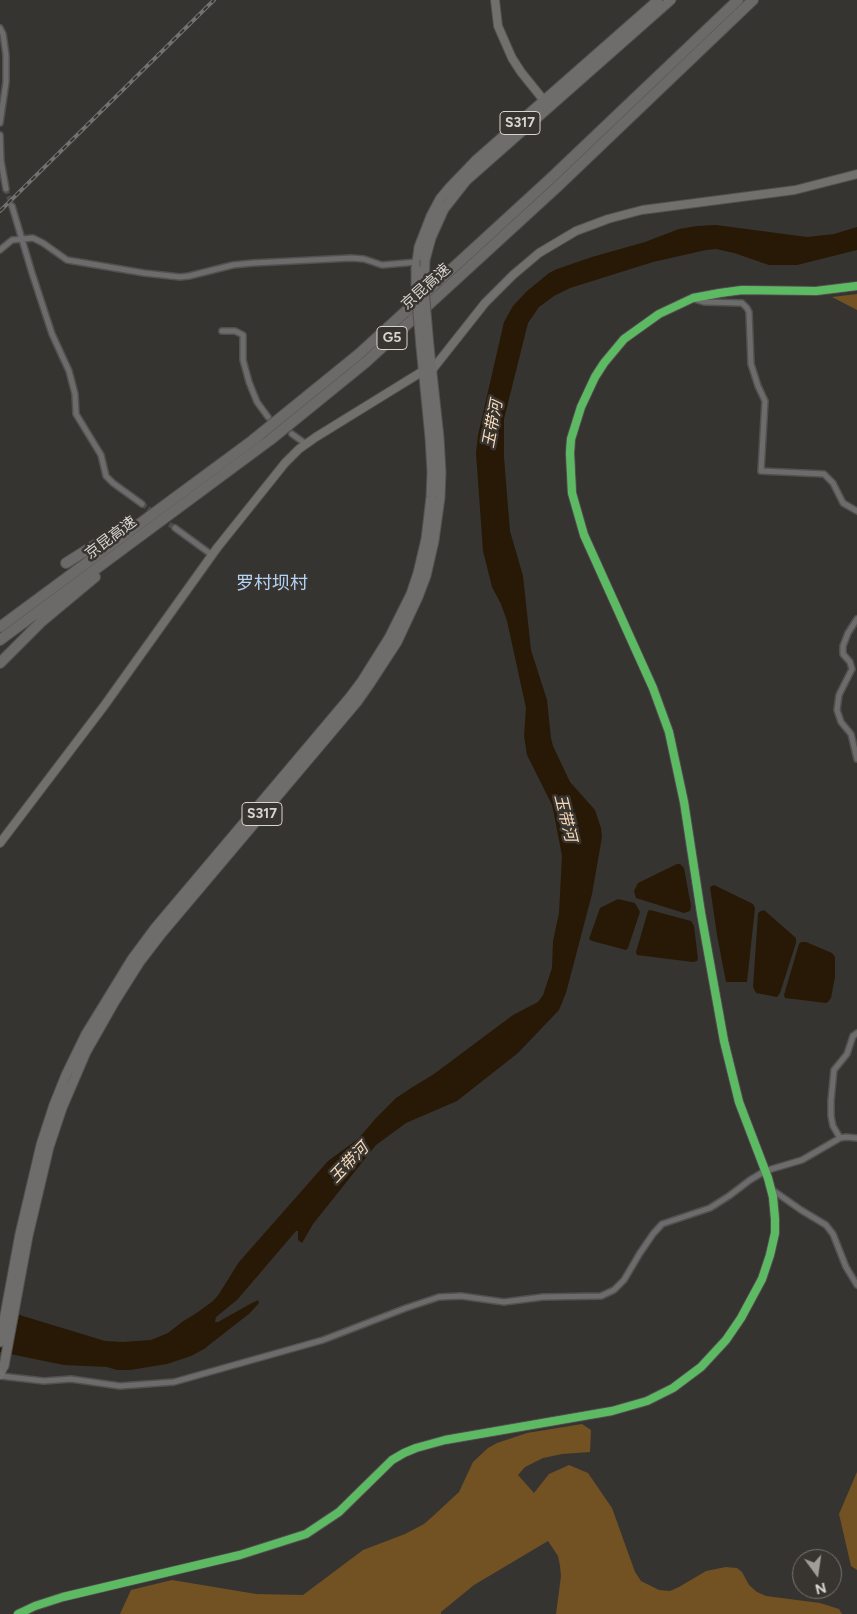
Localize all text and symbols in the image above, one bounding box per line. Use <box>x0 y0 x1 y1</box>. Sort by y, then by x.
road number: S317 <box>500 112 540 134</box>
street label: 京昆高速 <box>398 260 454 314</box>
road number: G5 <box>377 326 407 349</box>
water label: 玉带河 <box>479 399 507 449</box>
street label: 京昆高速 <box>82 513 140 563</box>
district label: 罗村坝村 <box>236 573 308 595</box>
water label: 玉带河 <box>550 792 580 844</box>
road number: S317 <box>242 802 282 826</box>
water label: 玉带河 <box>325 1139 373 1187</box>
north arrow <box>792 1549 842 1599</box>
text: N <box>813 1579 828 1598</box>

